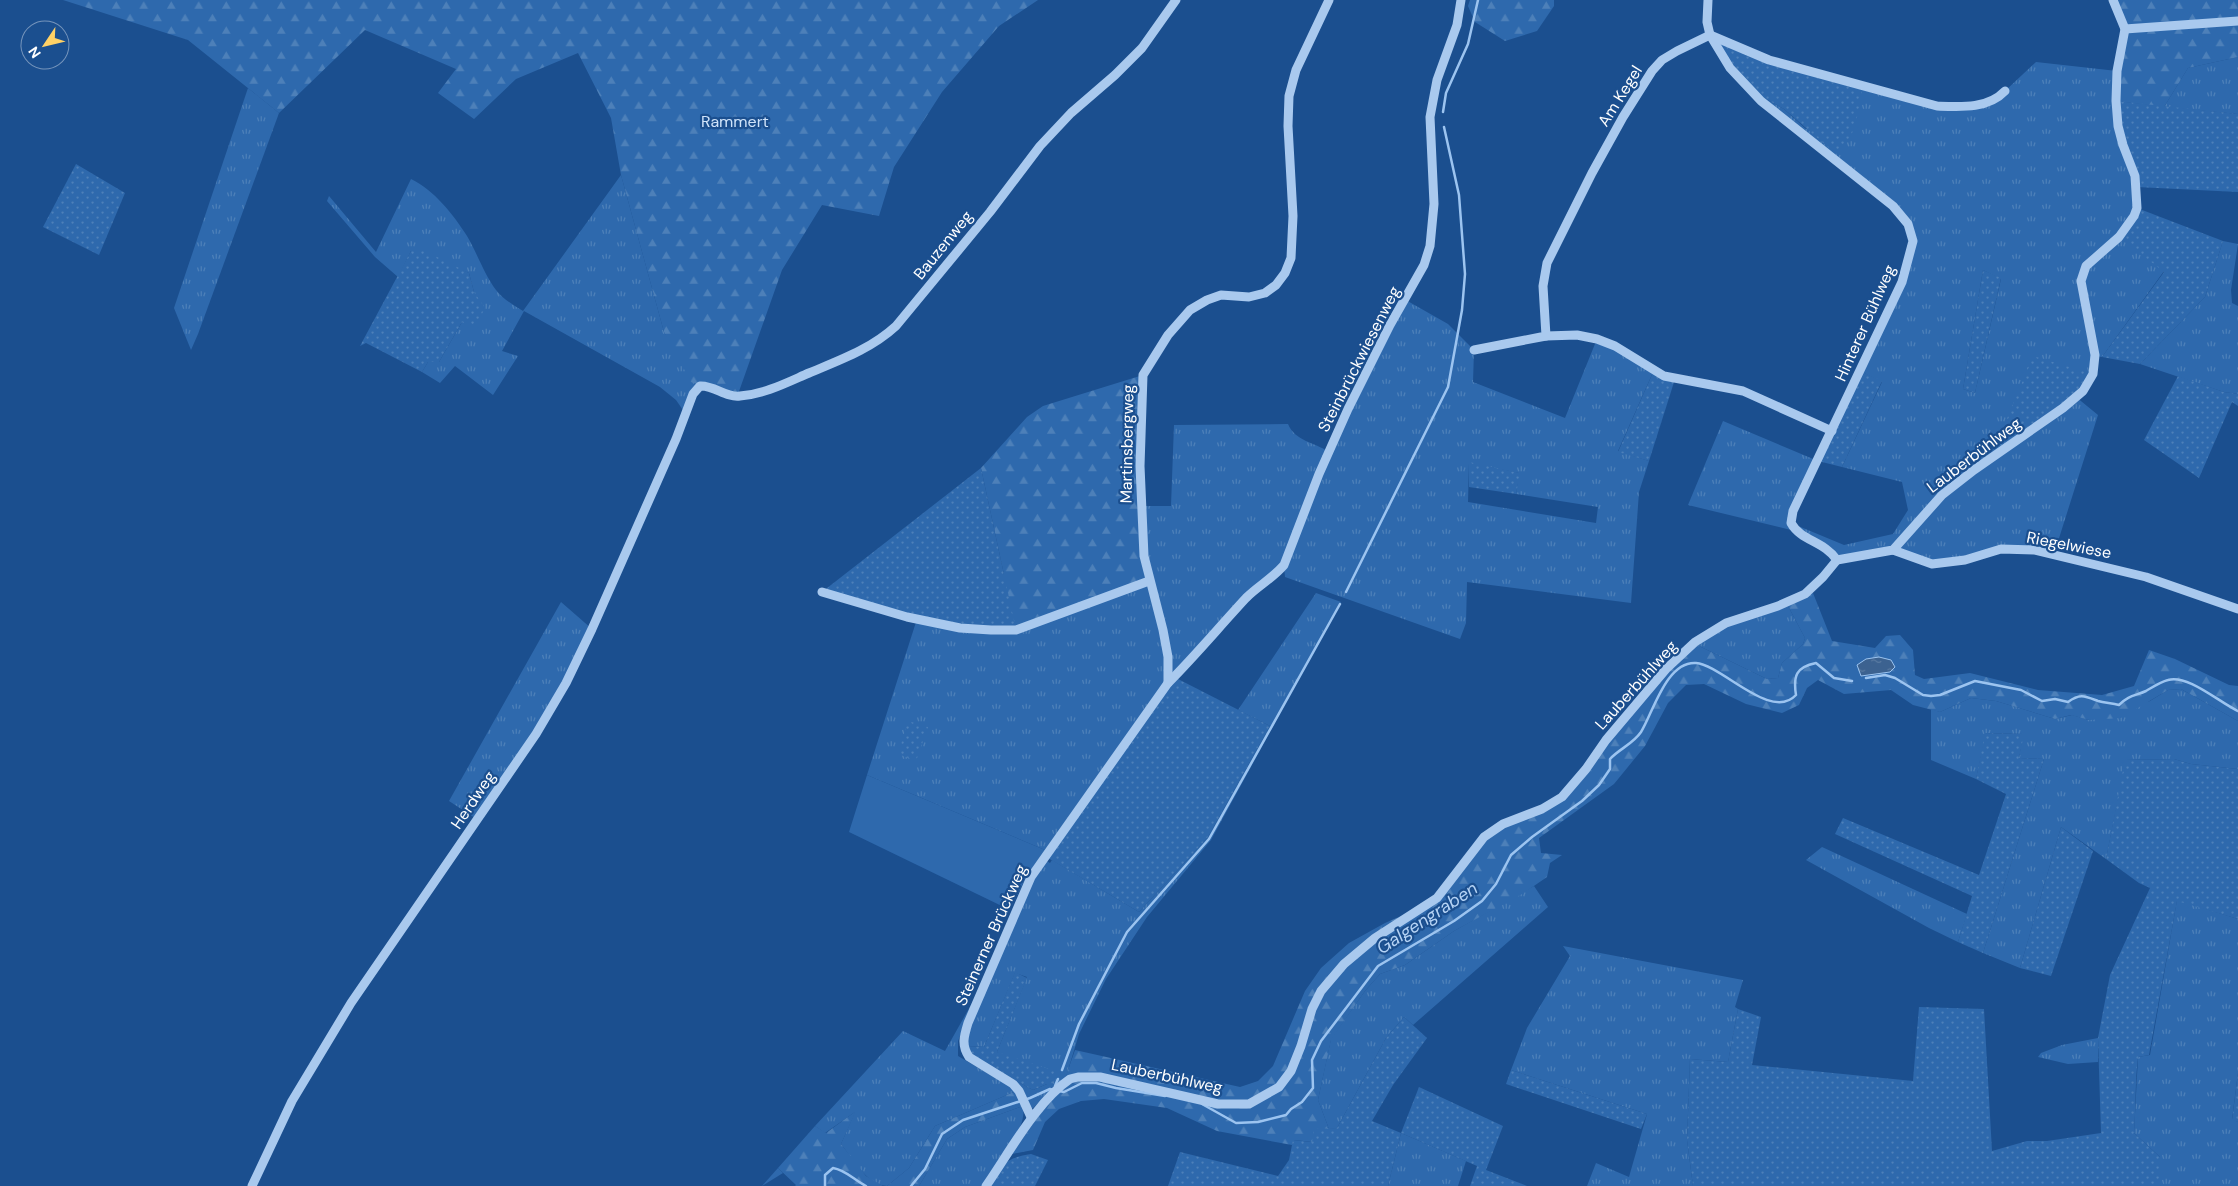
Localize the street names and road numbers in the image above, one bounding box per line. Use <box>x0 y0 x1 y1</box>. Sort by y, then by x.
street label: Am Kegel <box>1593 61 1647 131</box>
street label: Bauzenweg <box>909 206 977 284</box>
street label: Hinterer Bühlweg <box>1830 261 1900 385</box>
street label: Steinbrückwiesenweg <box>1313 282 1405 436</box>
street label: Martinsbergweg <box>1115 384 1139 504</box>
street label: Lauberbühlweg <box>1922 413 2026 497</box>
street label: Riegelwiese <box>2025 526 2113 564</box>
street label: Lauberbühlweg <box>1590 636 1682 734</box>
street label: Herdweg <box>446 767 500 833</box>
street label: Steinerner Brückweg <box>950 861 1032 1009</box>
street label: Lauberbühlweg <box>1109 1054 1225 1098</box>

